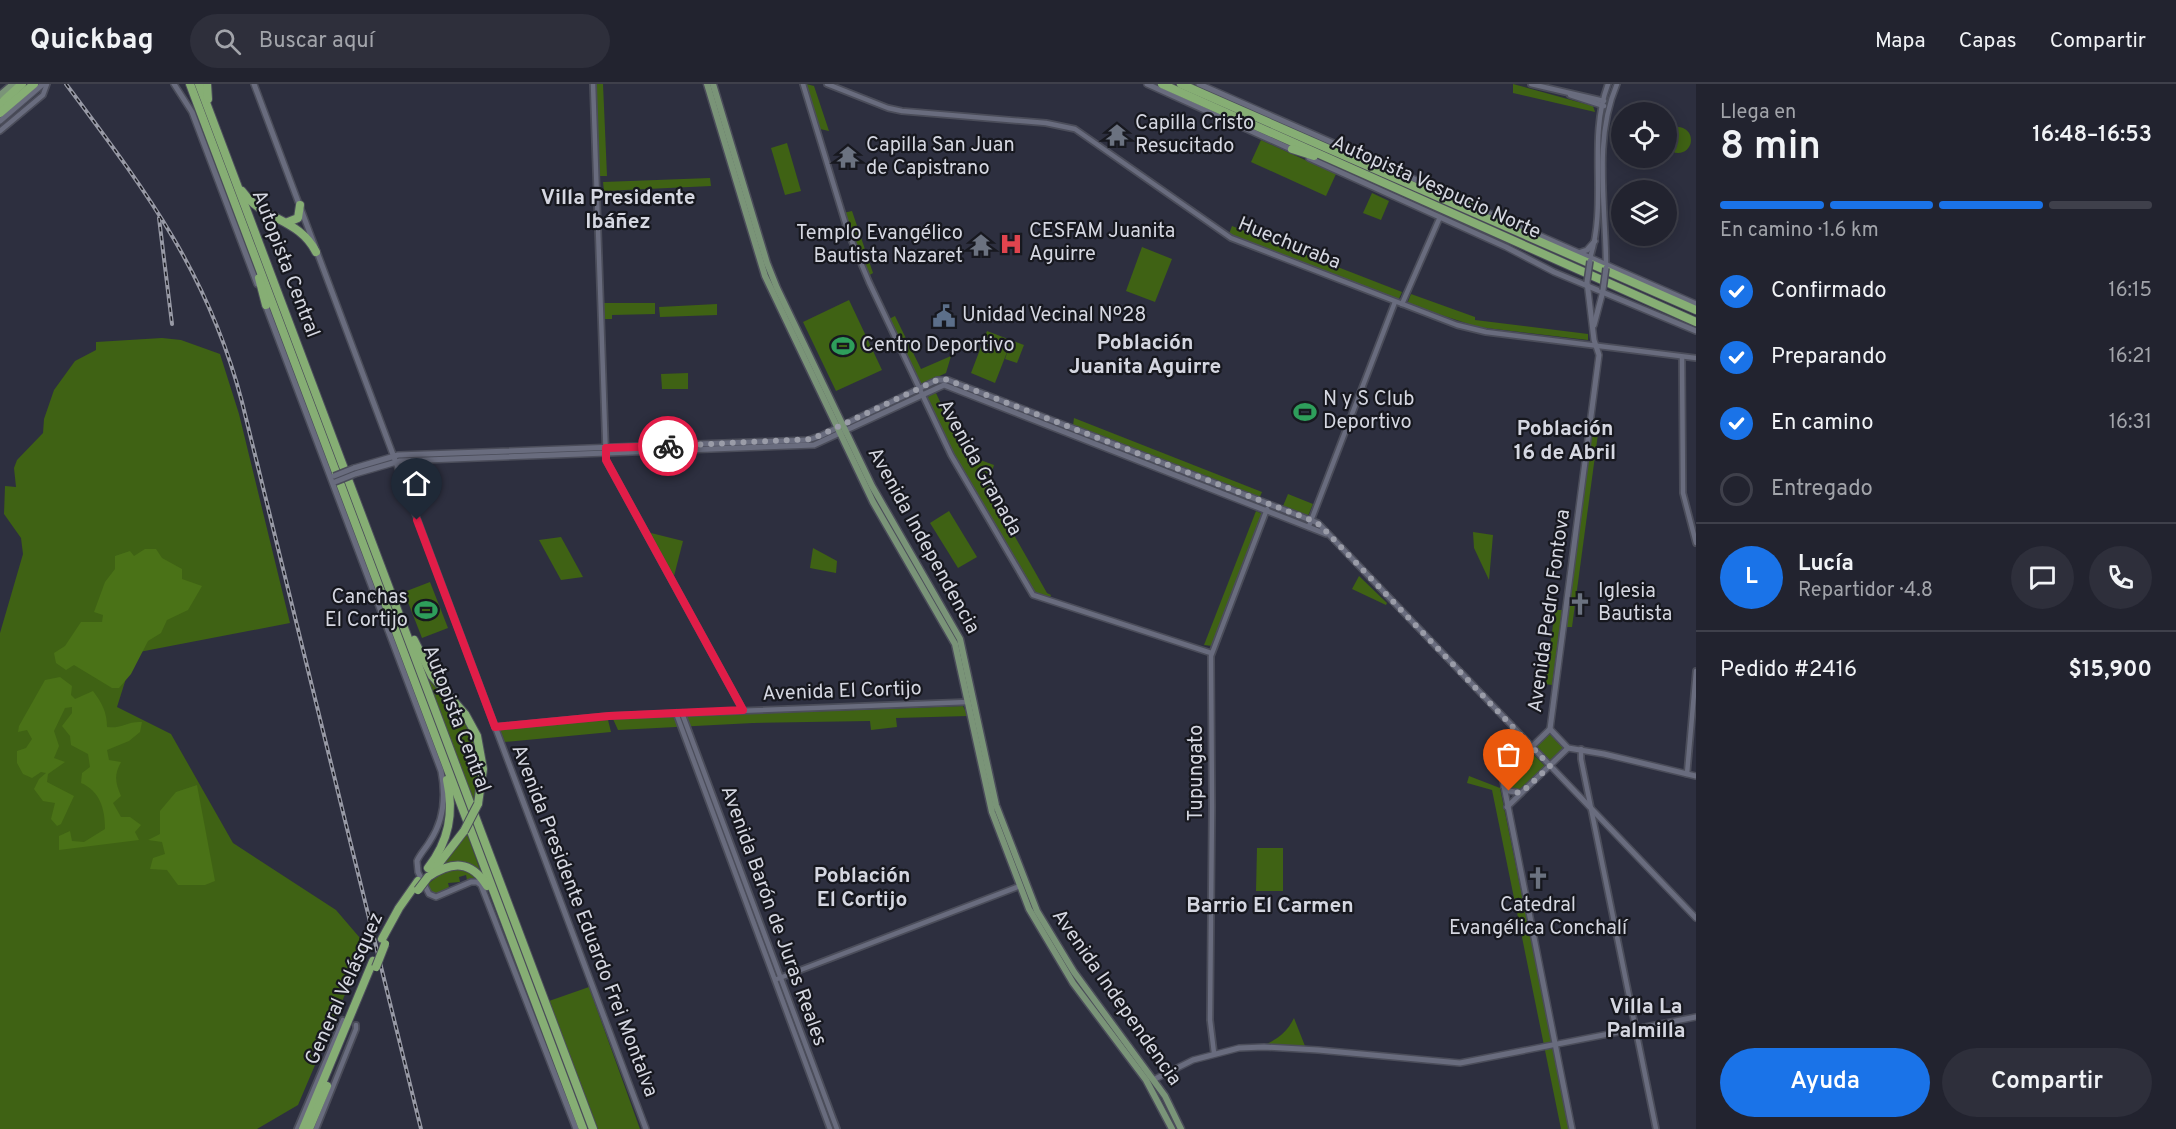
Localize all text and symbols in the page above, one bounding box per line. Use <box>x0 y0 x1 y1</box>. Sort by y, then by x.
search box <box>190 14 610 68</box>
text: Quickbag <box>30 23 154 59</box>
icon: search <box>211 25 244 58</box>
text: Buscar aquí <box>259 28 374 55</box>
text: Mapa <box>1875 28 1926 55</box>
text: Capas <box>1959 28 2017 55</box>
text: Compartir <box>2050 28 2146 55</box>
text: Llega en <box>1720 100 1796 126</box>
map controls <box>1611 102 1677 246</box>
button: locate <box>1611 102 1677 168</box>
place label: Capilla Cristo Resucitado <box>1135 111 1254 160</box>
temple icon: Capilla Cristo Resucitado <box>1104 122 1130 148</box>
text: 16:48–16:53 <box>2032 122 2152 149</box>
text: 8 min <box>1720 124 1821 173</box>
street label: Autopista Vespucio Norte <box>1327 130 1545 246</box>
place label: Capilla San Juan de Capistrano <box>866 133 1015 182</box>
temple icon: Capilla San Juan de Capistrano <box>835 144 861 170</box>
button: layers <box>1611 180 1677 246</box>
district label: Villa Presidente Ibáñez <box>541 185 695 236</box>
street label: Autopista Central <box>245 186 325 342</box>
street label: Huechuraba <box>1234 212 1344 276</box>
text: En camino · 1.6 km <box>1720 218 1879 244</box>
place label: CESFAM Juanita Aguirre <box>1029 219 1175 268</box>
place label: Templo Evangélico Bautista Nazaret <box>796 221 963 270</box>
hospital icon: CESFAM Juanita Aguirre <box>998 231 1024 257</box>
temple icon: Templo Evangélico Bautista Nazaret <box>968 232 994 258</box>
icon: check <box>1720 275 1753 308</box>
text: Confirmado <box>1771 278 1887 305</box>
text: 16:15 <box>2108 278 2152 304</box>
public building icon: Unidad Vecinal Nº28 <box>931 303 957 329</box>
place label: Unidad Vecinal Nº28 <box>962 303 1146 329</box>
district label: Población Juanita Aguirre <box>1069 330 1221 381</box>
sports icon: Centro Deportivo <box>830 333 856 359</box>
place label: Centro Deportivo <box>861 333 1015 359</box>
icon: check <box>1720 341 1753 374</box>
text: Preparando <box>1771 344 1887 371</box>
text: 16:21 <box>2108 344 2152 370</box>
place label: N y S Club Deportivo <box>1323 387 1415 436</box>
street label: Avenida Granada <box>931 395 1027 541</box>
sports icon: N y S Club Deportivo <box>1292 399 1318 425</box>
icon: check <box>1720 407 1753 440</box>
text: En camino <box>1771 410 1873 437</box>
text: 16:31 <box>2109 410 2152 436</box>
courier <box>638 416 698 476</box>
district label: Población 16 de Abril <box>1514 416 1616 467</box>
icon: bike <box>652 430 685 463</box>
street label: Avenida Independencia <box>861 443 985 639</box>
pin <box>391 458 442 520</box>
icon: home <box>400 467 433 500</box>
text: Entregado <box>1771 476 1873 503</box>
street label: Avenida Pedro Fontova <box>1523 508 1577 714</box>
button: chat <box>2011 546 2074 609</box>
button: phone <box>2089 546 2152 609</box>
text: Lucía <box>1798 551 1854 578</box>
text: L <box>1745 564 1758 591</box>
text: Repartidor · 4.8 <box>1798 578 1933 604</box>
place label: Iglesia Bautista <box>1598 579 1672 628</box>
place label: Canchas El Cortijo <box>325 585 408 634</box>
church icon: Iglesia Bautista <box>1567 591 1593 617</box>
sports icon: Canchas El Cortijo <box>413 597 439 623</box>
street label: Autopista Central <box>416 641 496 797</box>
text: Pedido #2416 <box>1720 657 1857 684</box>
text: $15,900 <box>2068 657 2152 684</box>
street label: Avenida El Cortijo <box>762 676 922 708</box>
street label: Tupungato <box>1184 725 1210 821</box>
pin <box>1483 729 1534 791</box>
icon: bag <box>1492 738 1525 771</box>
street label: Avenida Presidente Eduardo Frei Montalva <box>505 741 663 1101</box>
street label: Avenida Barón de Juras Reales <box>714 782 832 1050</box>
district label: Población El Cortijo <box>814 863 910 914</box>
church icon: Catedral Evangélica Conchalí <box>1525 865 1551 891</box>
district label: Barrio El Carmen <box>1186 893 1354 920</box>
place label: Catedral Evangélica Conchalí <box>1449 893 1629 942</box>
street label: Avenida Independencia <box>1045 905 1187 1091</box>
street label: General Velásquez <box>300 909 390 1069</box>
district label: Villa La Palmilla <box>1606 994 1686 1045</box>
button: Ayuda <box>1720 1048 1930 1117</box>
button: Compartir <box>1942 1048 2152 1117</box>

